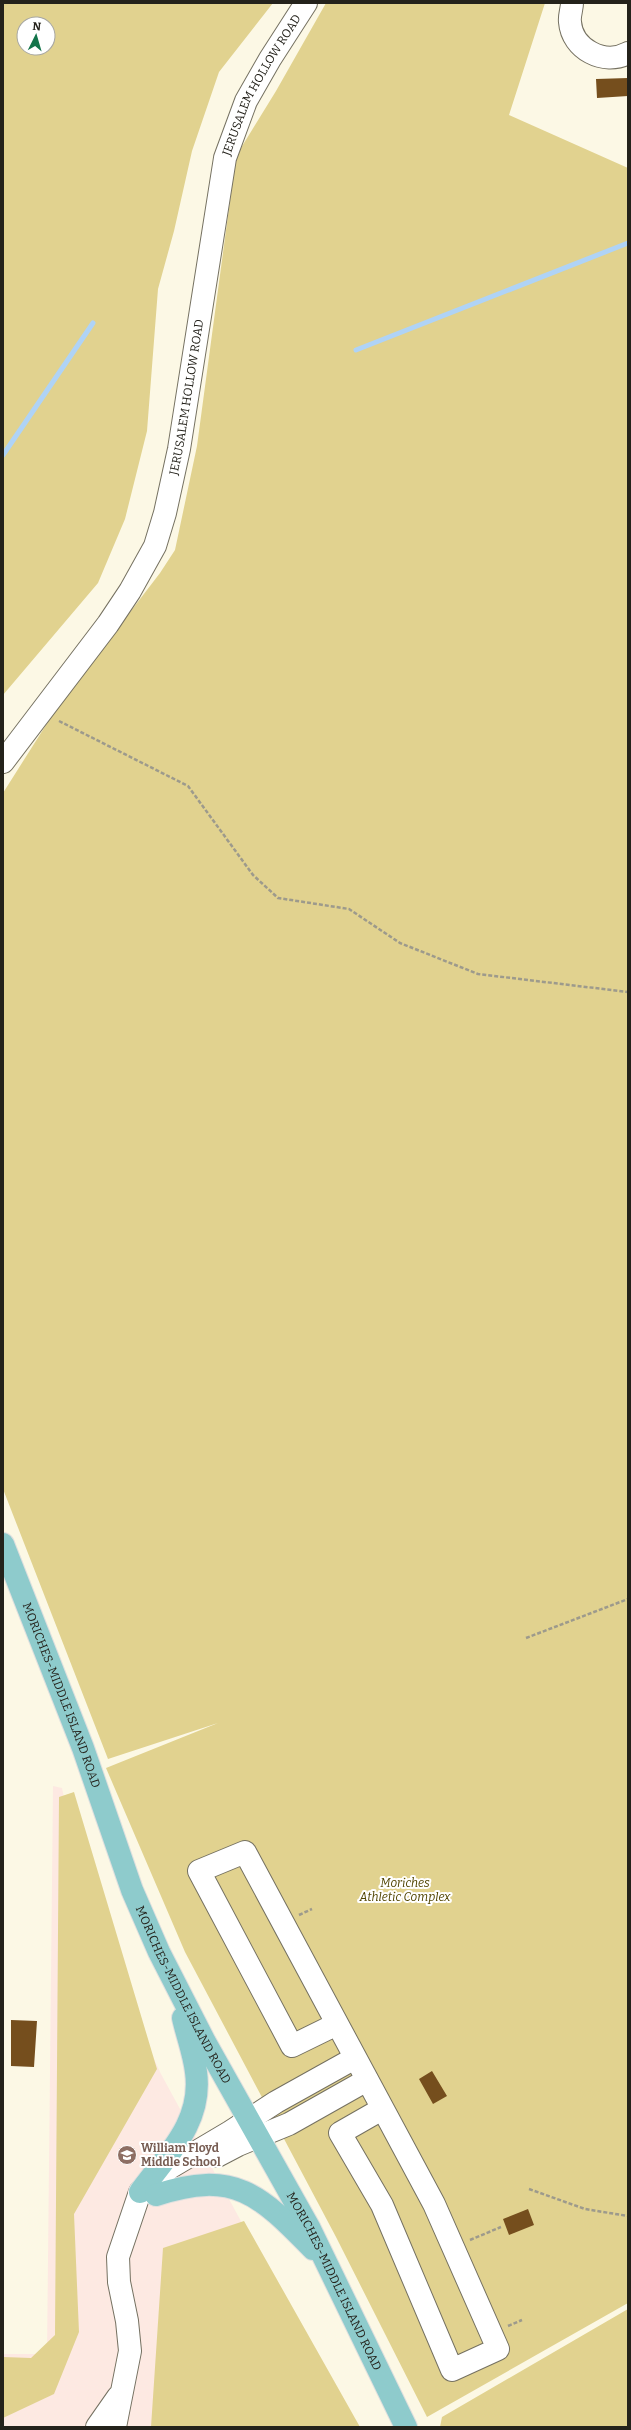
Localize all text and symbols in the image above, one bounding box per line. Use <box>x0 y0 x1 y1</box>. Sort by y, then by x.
street label: JERUSALEM HOLLOW ROAD <box>219 12 304 159</box>
north arrow <box>16 16 56 56</box>
text: N <box>32 20 42 33</box>
street label: JERUSALEM HOLLOW ROAD <box>166 318 206 477</box>
street label: MORICHES-MIDDLE ISLAND ROAD <box>20 1600 103 1790</box>
park label: Moriches Athletic Complex <box>359 1876 451 1904</box>
street label: MORICHES-MIDDLE ISLAND ROAD <box>133 1904 234 2086</box>
place label: William Floyd Middle School <box>141 2141 221 2169</box>
school or university icon: William Floyd Middle School <box>116 2144 138 2166</box>
street label: MORICHES-MIDDLE ISLAND ROAD <box>284 2190 384 2373</box>

